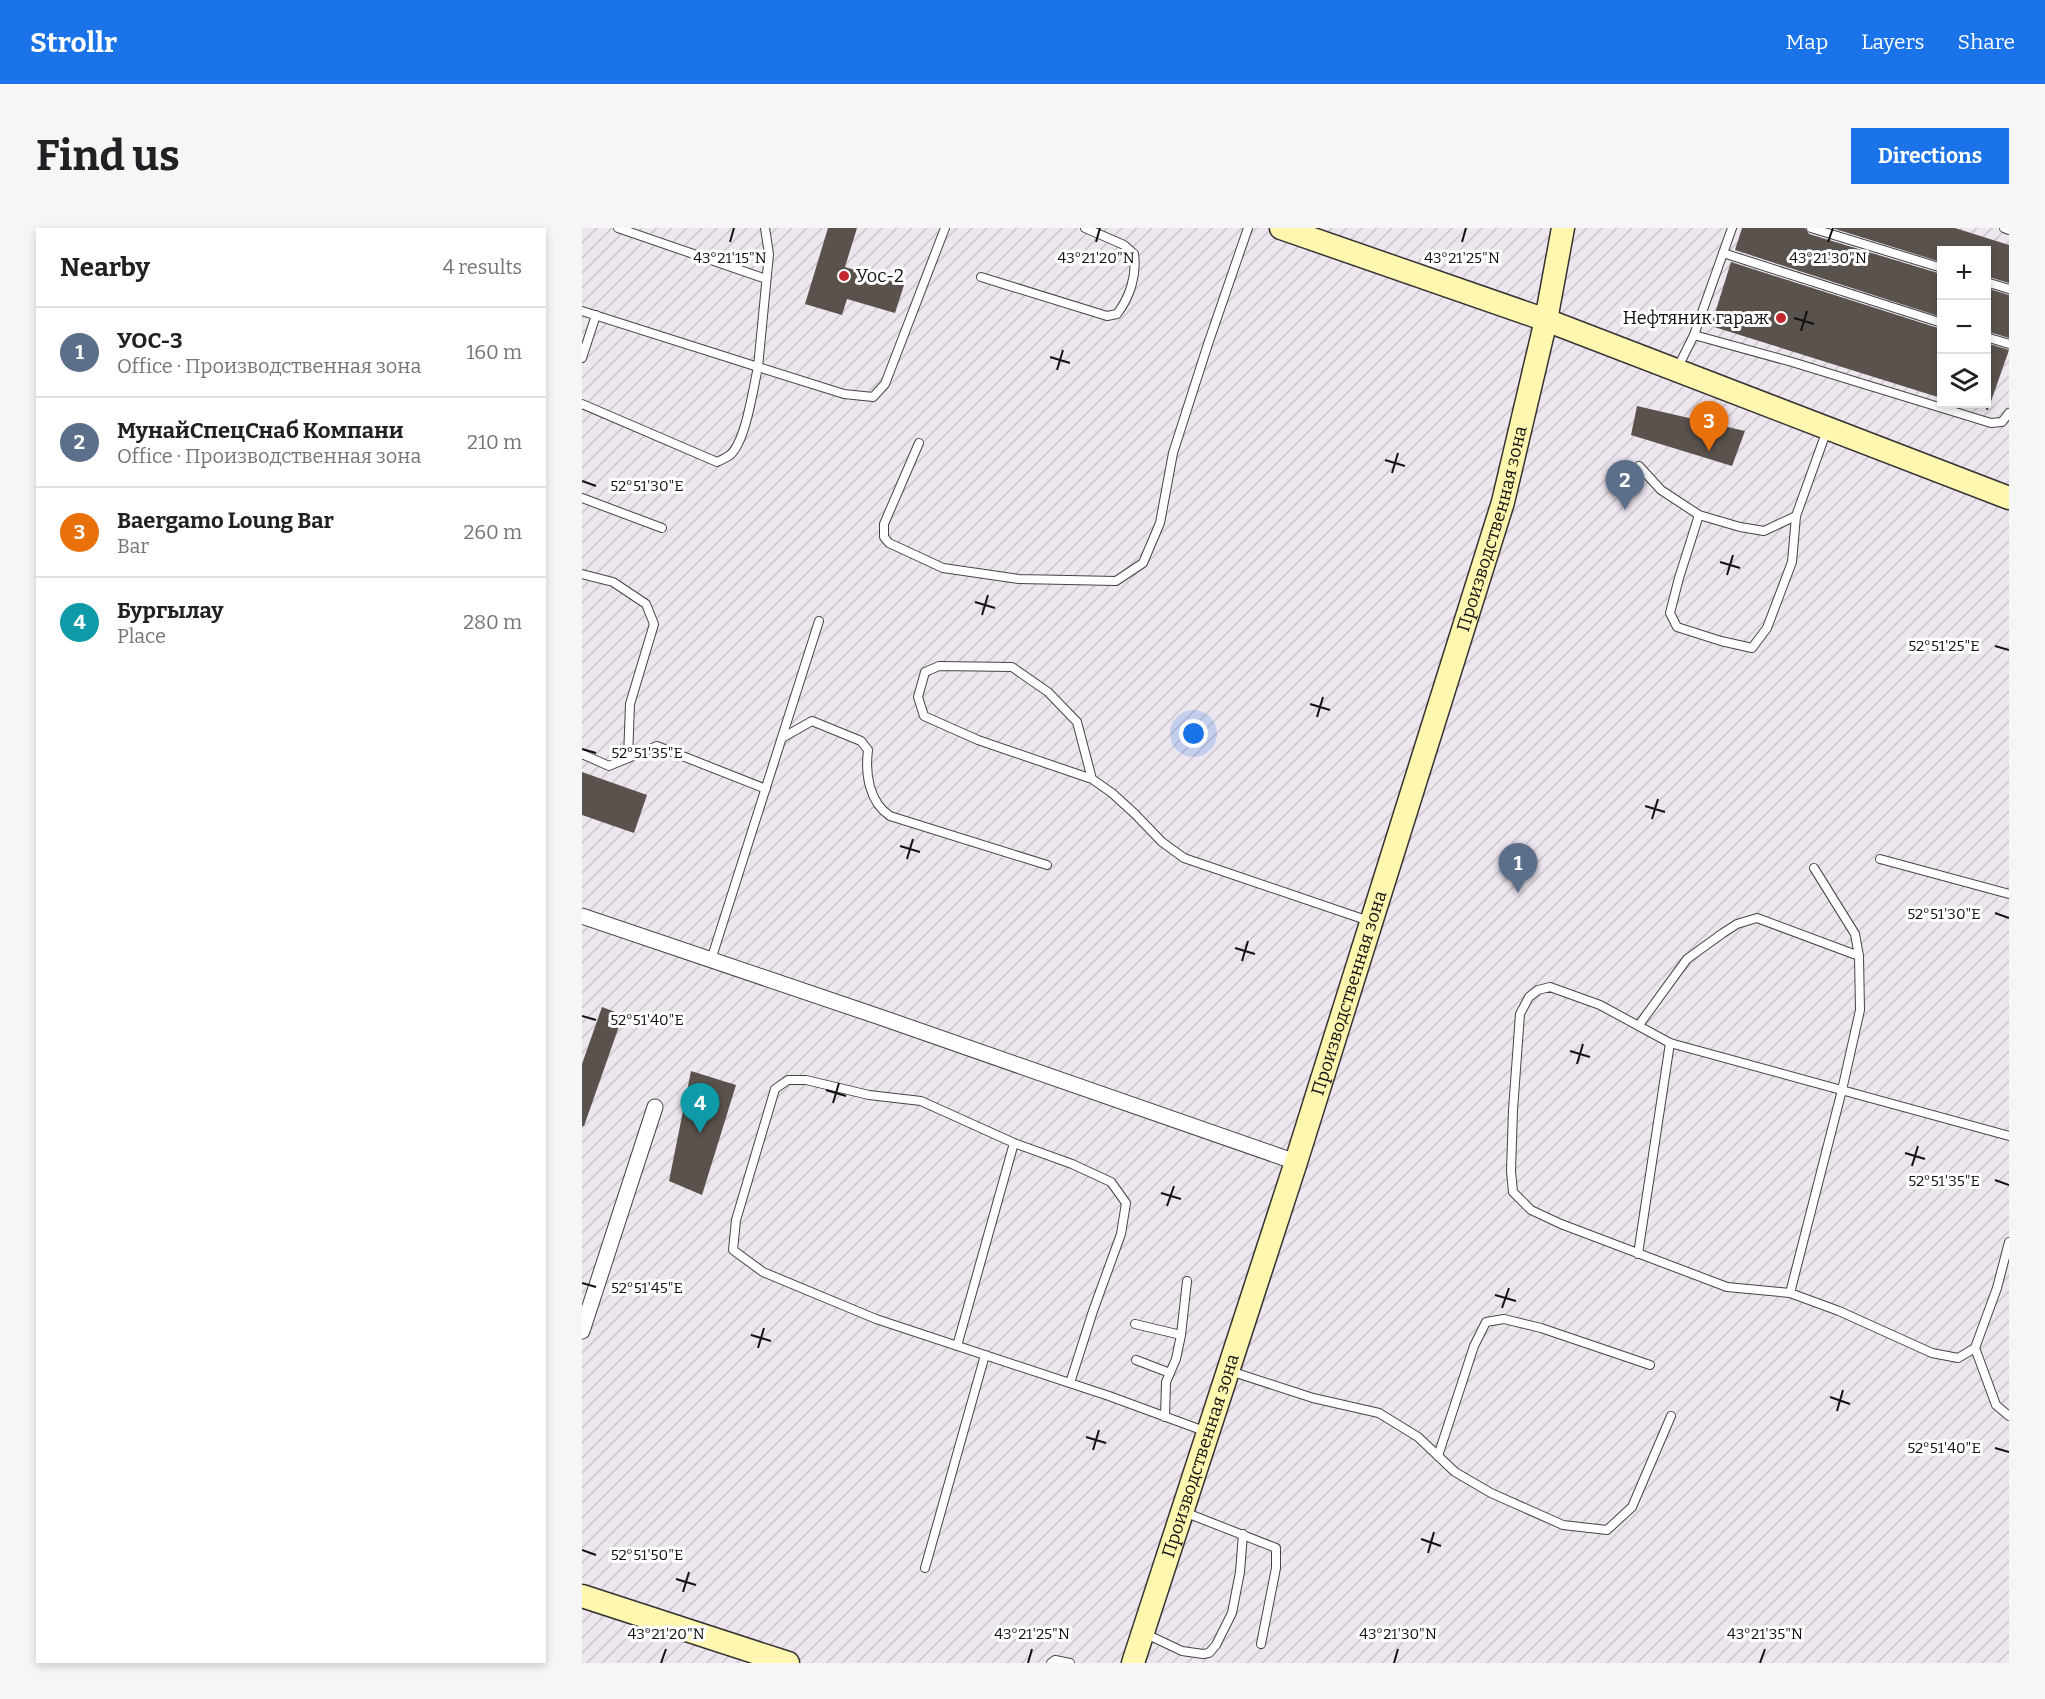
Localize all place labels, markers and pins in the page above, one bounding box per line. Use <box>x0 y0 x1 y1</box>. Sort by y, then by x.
place label: Уос-2 <box>856 265 904 287</box>
marker: Уос-2 <box>837 269 851 283</box>
place label: Нефтяник гараж <box>1623 307 1769 329</box>
marker: Нефтяник гараж <box>1774 311 1788 325</box>
pin: 3 <box>1690 402 1728 451</box>
pin: 2 <box>1606 460 1644 510</box>
pin: 1 <box>1498 844 1538 893</box>
pin: 4 <box>680 1084 720 1133</box>

